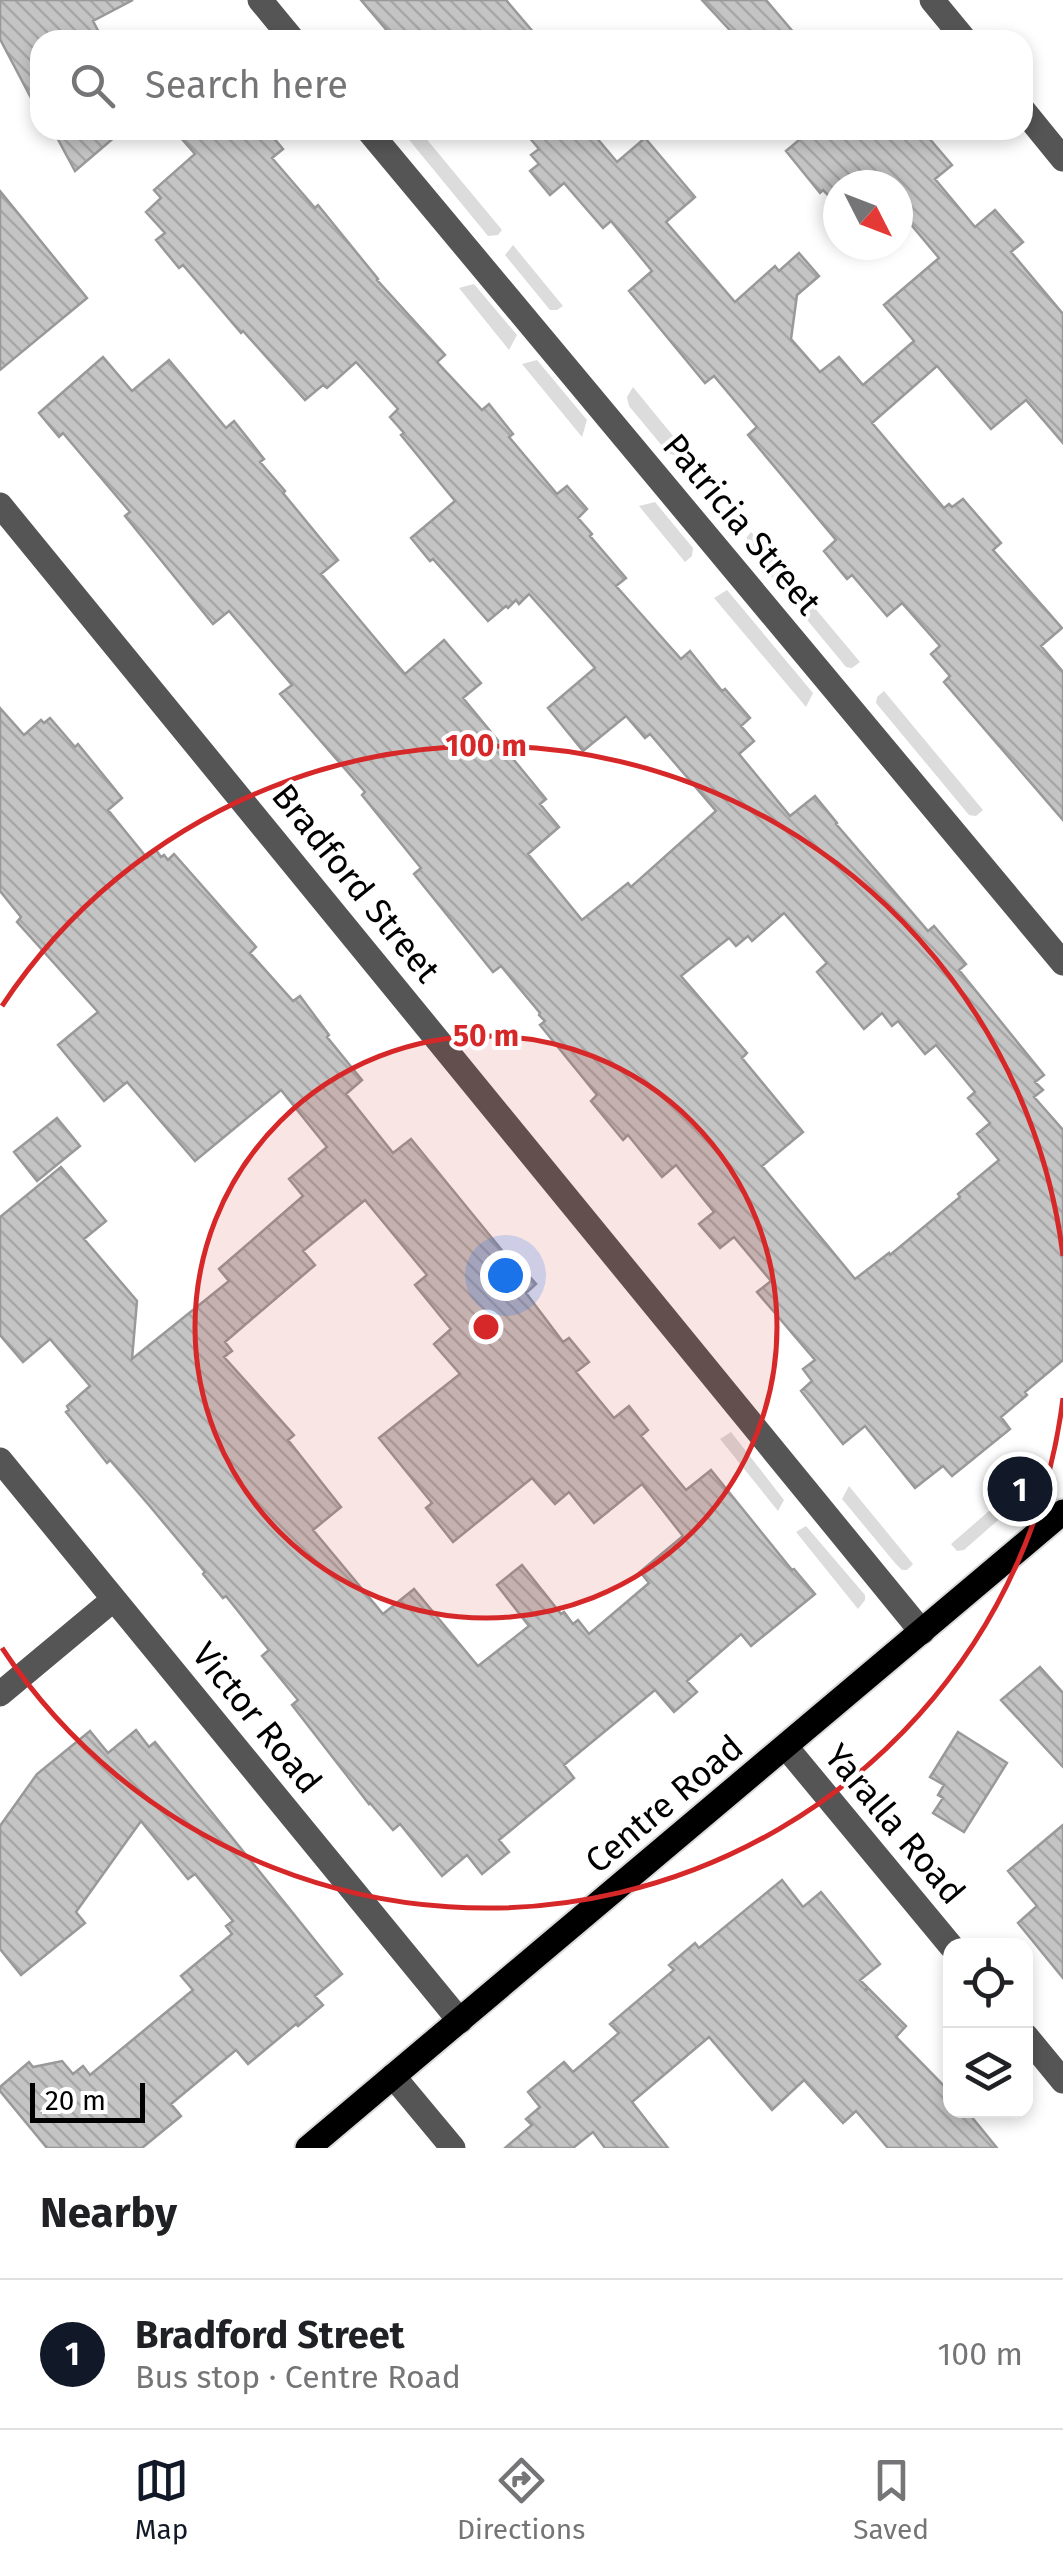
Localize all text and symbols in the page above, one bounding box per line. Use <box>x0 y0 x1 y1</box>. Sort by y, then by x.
search box <box>30 30 1033 140</box>
icon: search <box>65 58 120 113</box>
text: Search here <box>145 62 348 108</box>
north arrow <box>823 170 913 260</box>
street label: Patricia Street <box>654 425 830 623</box>
text: 100 m <box>445 728 527 764</box>
street label: Bradford Street <box>263 775 449 991</box>
text: 50 m <box>453 1018 519 1054</box>
your location <box>480 1250 531 1301</box>
centre of rings <box>468 1309 504 1345</box>
pin: 1 <box>988 1452 1052 1526</box>
street label: Victor Road <box>183 1634 331 1802</box>
street label: Centre Road <box>577 1726 751 1882</box>
street label: Yaralla Road <box>816 1735 974 1913</box>
map controls <box>943 1938 1033 2118</box>
button: locate <box>943 1938 1033 2028</box>
button: layers <box>943 2028 1033 2118</box>
scale bar <box>30 2078 145 2122</box>
text: 20 m <box>45 2084 106 2117</box>
text: Nearby <box>40 2188 177 2238</box>
text: Bradford Street <box>135 2312 404 2358</box>
text: 1 <box>65 2335 80 2373</box>
text: 100 m <box>938 2335 1023 2373</box>
text: Bus stop · Centre Road <box>135 2358 461 2396</box>
tab: Map <box>134 2453 189 2546</box>
tab: Directions <box>457 2453 585 2546</box>
tab: Saved <box>853 2453 929 2546</box>

